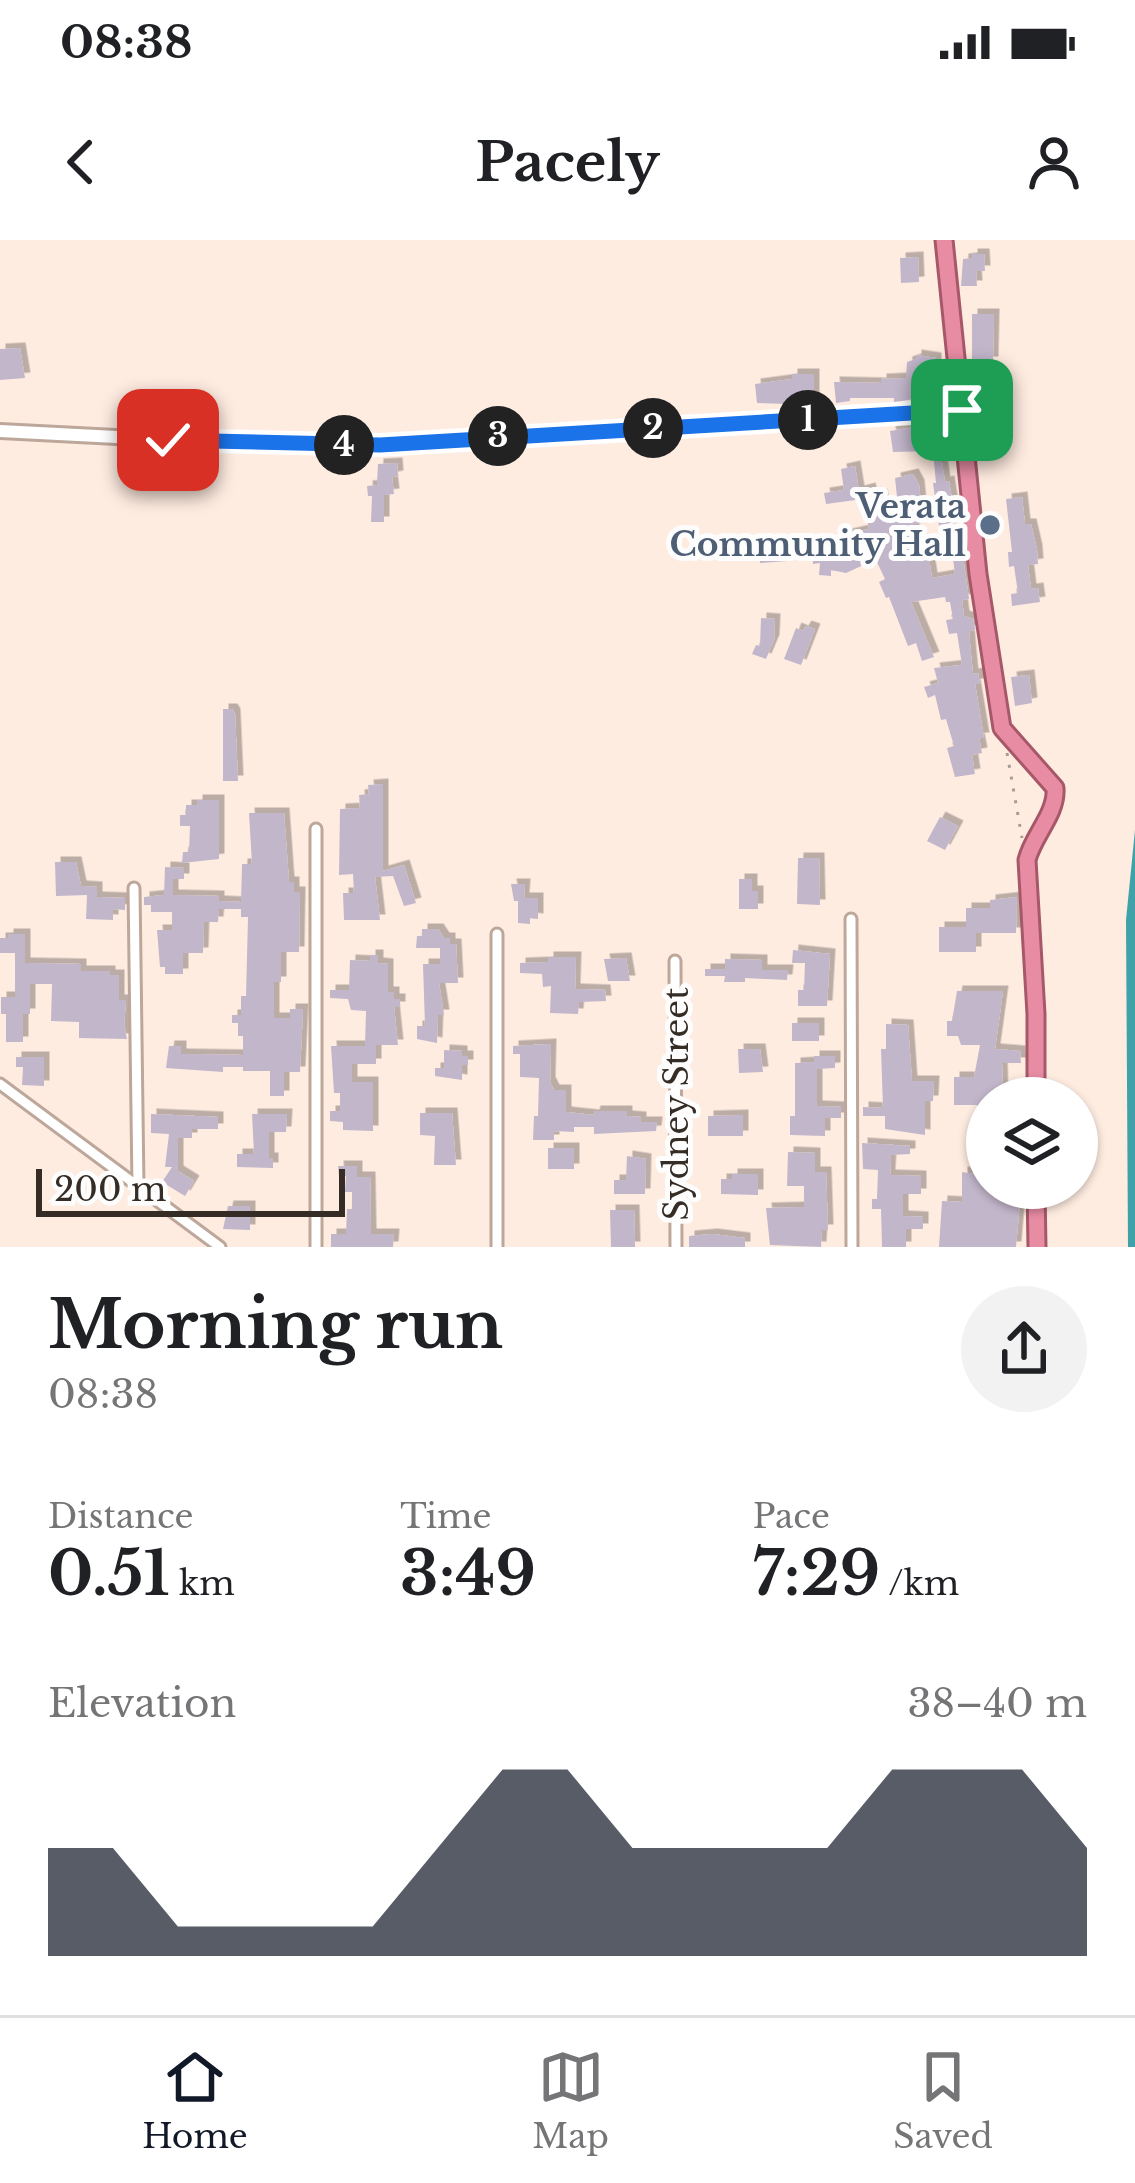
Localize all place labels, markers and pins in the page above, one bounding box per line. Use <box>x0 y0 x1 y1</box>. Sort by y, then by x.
pin <box>911 359 1013 461</box>
pin <box>117 389 219 491</box>
pin: 1 <box>778 390 838 450</box>
pin: 2 <box>623 398 683 458</box>
pin: 3 <box>468 406 528 466</box>
pin: 4 <box>314 415 374 475</box>
place label: Verata Community Hall <box>669 486 966 565</box>
marker: Verata Community Hall <box>977 512 1003 538</box>

